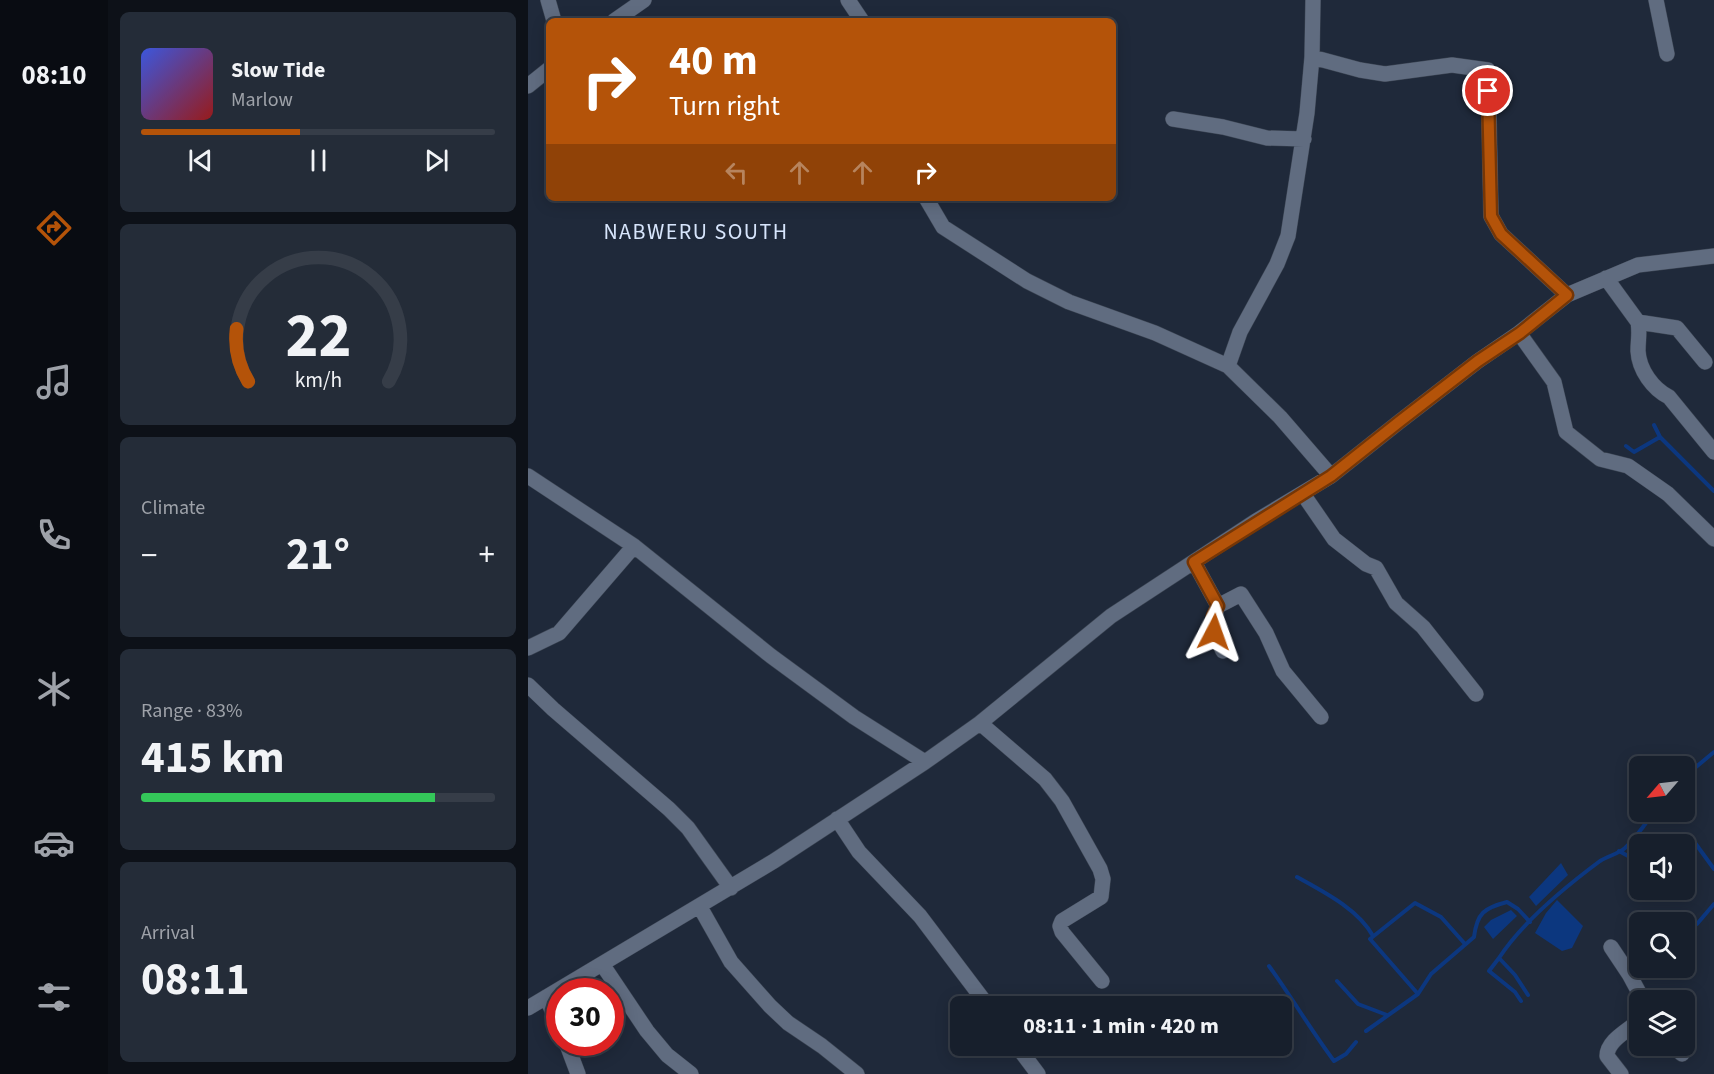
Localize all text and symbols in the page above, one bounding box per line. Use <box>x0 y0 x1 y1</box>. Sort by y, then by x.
text: 40 m <box>669 31 758 91</box>
icon: right <box>570 42 648 120</box>
text: Slow Tide <box>231 54 325 86</box>
text: 08:10 <box>21 56 87 95</box>
pin <box>1462 65 1513 116</box>
icon: arrive <box>1471 74 1504 107</box>
text: Marlow <box>231 86 293 114</box>
text: Turn right <box>669 87 780 126</box>
icon: previous <box>184 144 217 177</box>
icon: pause <box>302 144 335 177</box>
icon: next <box>420 144 453 177</box>
icon: left <box>720 156 753 189</box>
icon: ahead <box>783 156 816 189</box>
icon: ahead <box>846 156 879 189</box>
icon: right <box>909 156 942 189</box>
icon: directions <box>33 207 75 249</box>
district label: NABWERU SOUTH <box>603 216 789 248</box>
text: 22 <box>285 292 351 381</box>
icon: music <box>33 361 75 403</box>
text: km/h <box>294 365 342 396</box>
text: Climate <box>141 494 205 522</box>
icon: phone <box>33 514 75 556</box>
text: 21° <box>286 523 350 587</box>
text: − <box>141 532 157 579</box>
text: + <box>479 532 495 579</box>
position arrow <box>1182 600 1246 664</box>
icon: climate <box>33 668 75 710</box>
text: Range · 83% <box>141 697 242 725</box>
text: 415 km <box>141 726 285 790</box>
north arrow <box>1629 756 1695 822</box>
map controls <box>1629 756 1695 1056</box>
icon: car <box>33 822 75 864</box>
button: sound <box>1629 834 1695 900</box>
button: search <box>1629 912 1695 978</box>
text: Arrival <box>141 919 195 947</box>
text: 08:11 <box>141 948 250 1012</box>
icon: filters <box>33 976 75 1018</box>
speed limit sign: 30 <box>546 978 624 1056</box>
button: layers <box>1629 990 1695 1056</box>
text: 08:11 · 1 min · 420 m <box>1023 1010 1219 1042</box>

